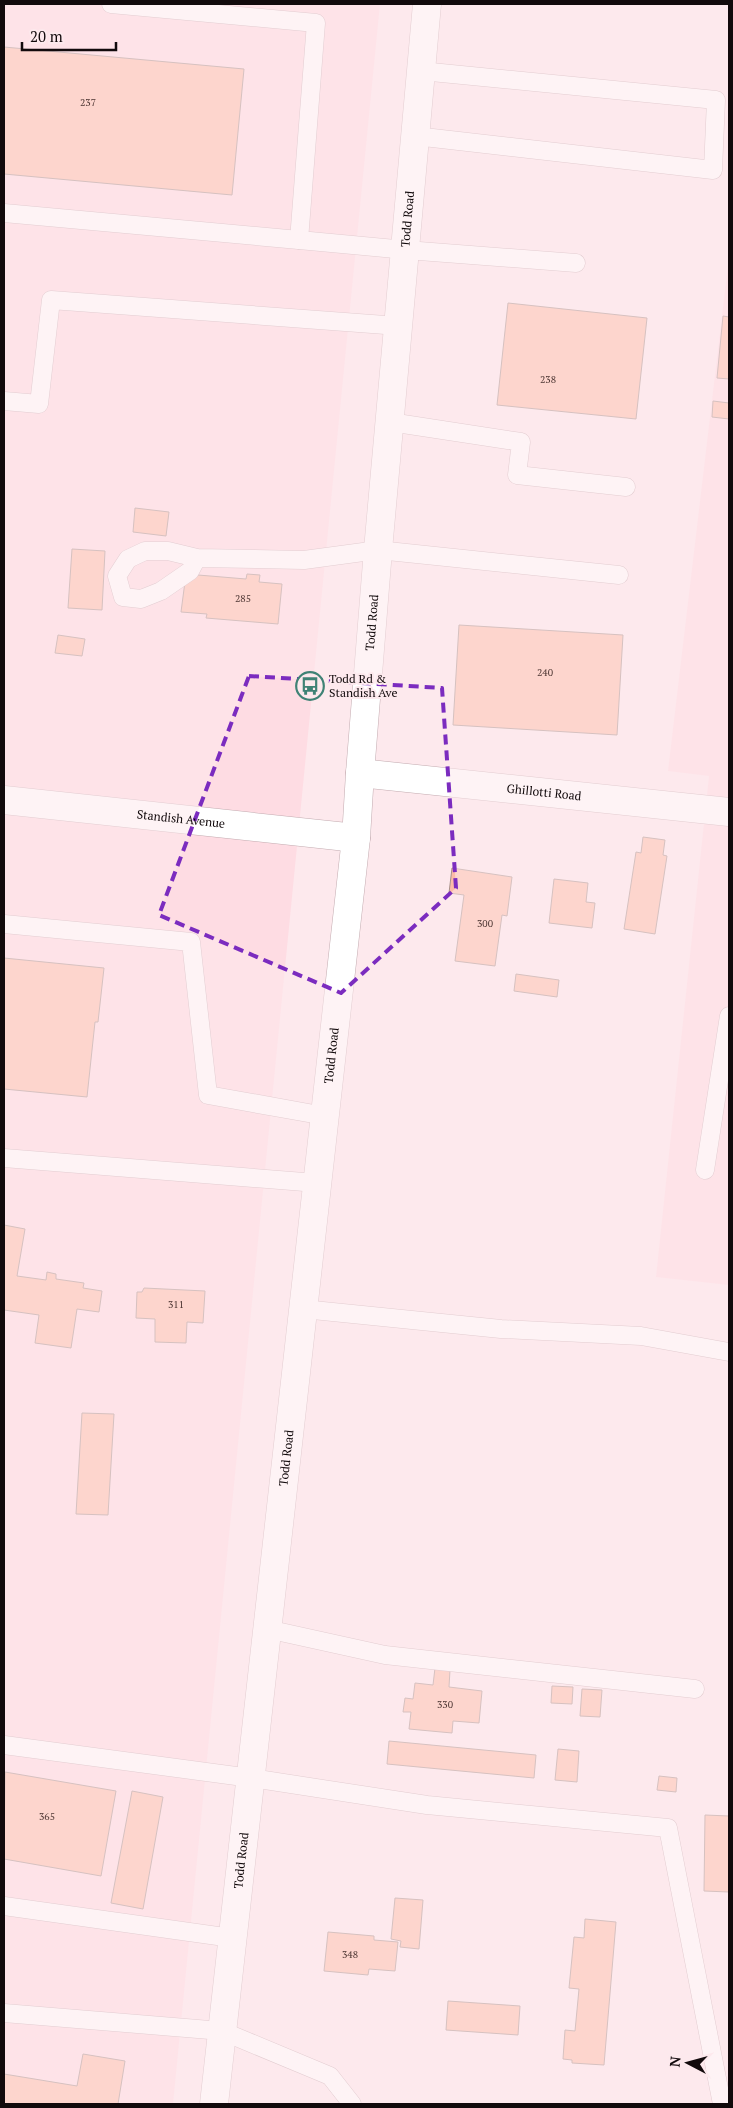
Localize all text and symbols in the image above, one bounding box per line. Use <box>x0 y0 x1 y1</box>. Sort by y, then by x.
scale bar <box>22 20 116 52</box>
text: 20 m <box>30 26 63 46</box>
house number: 237 <box>80 96 96 109</box>
street label: Todd Road <box>397 190 417 248</box>
house number: 238 <box>540 373 556 386</box>
house number: 285 <box>235 592 251 605</box>
street label: Todd Road <box>362 593 381 651</box>
house number: 240 <box>537 666 553 679</box>
bus stop icon: Todd Rd & Standish Ave <box>295 671 325 701</box>
place label: Todd Rd & Standish Ave <box>329 671 398 700</box>
street label: Ghillotti Road <box>506 781 582 803</box>
street label: Standish Avenue <box>136 806 226 831</box>
house number: 300 <box>477 917 493 930</box>
street label: Todd Road <box>321 1026 342 1084</box>
house number: 311 <box>168 1298 184 1311</box>
street label: Todd Road <box>275 1429 297 1487</box>
house number: 330 <box>437 1698 453 1711</box>
house number: 365 <box>39 1810 55 1823</box>
street label: Todd Road <box>230 1831 251 1889</box>
house number: 348 <box>342 1948 358 1961</box>
north arrow <box>663 2038 713 2088</box>
text: N <box>665 2055 685 2068</box>

